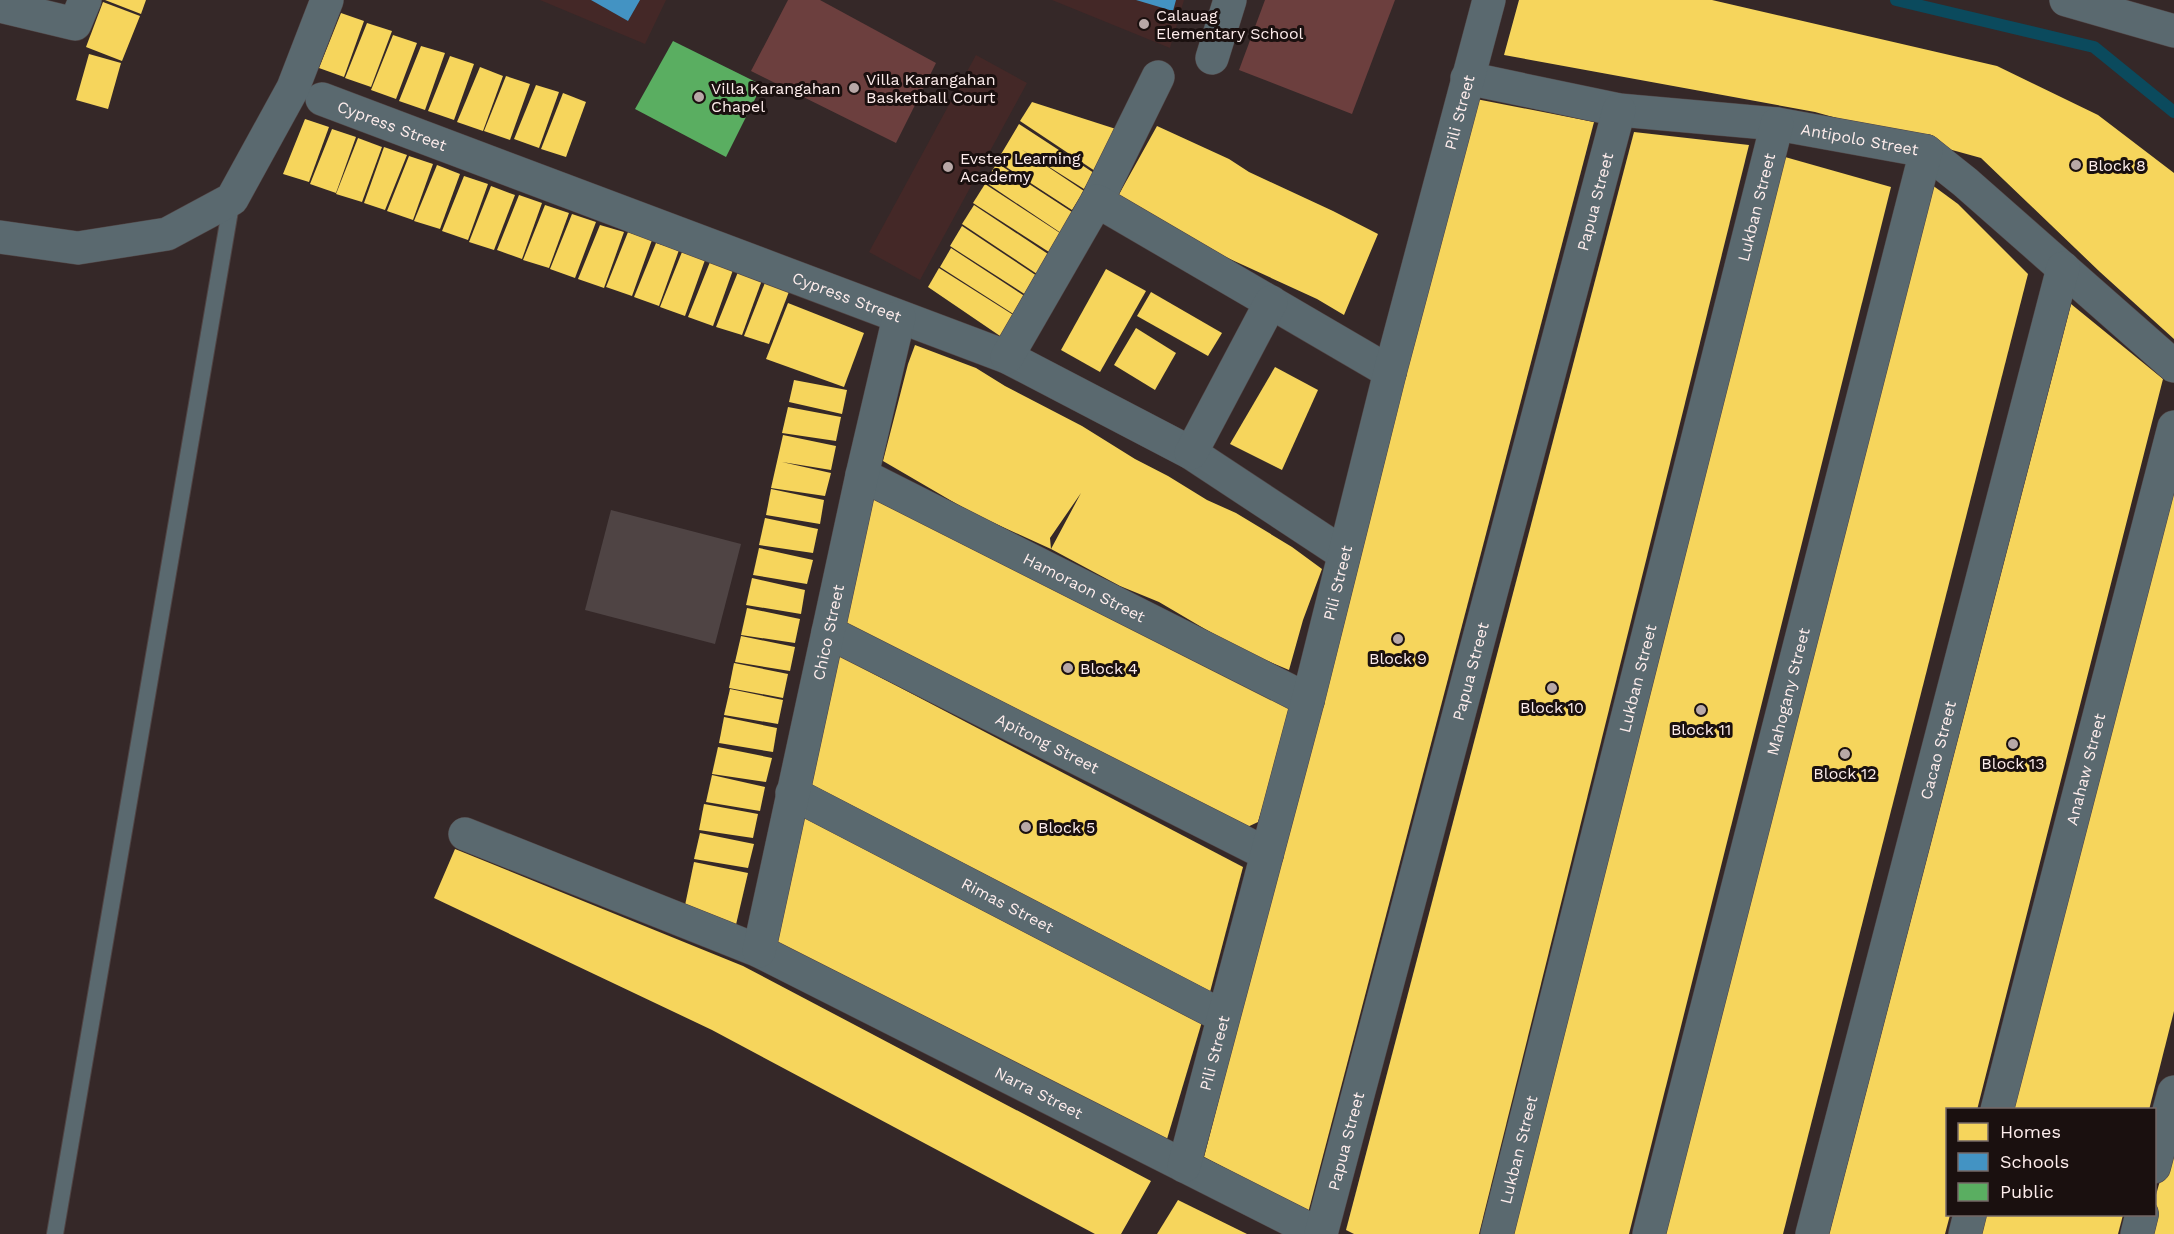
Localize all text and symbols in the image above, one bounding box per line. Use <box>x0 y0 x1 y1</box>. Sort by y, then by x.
place label: Calauag Elementary School <box>1156 6 1304 43</box>
marker: Calauag Elementary School <box>1137 17 1151 31</box>
place label: Villa Karangahan Basketball Court <box>866 70 996 107</box>
street label: Pili Street <box>1440 72 1478 152</box>
place label: Villa Karangahan Chapel <box>711 79 841 116</box>
marker: Villa Karangahan Basketball Court <box>847 81 861 95</box>
marker: Villa Karangahan Chapel <box>692 90 706 104</box>
street label: Cypress Street <box>335 96 450 155</box>
street label: Antipolo Street <box>1799 119 1920 159</box>
place label: Evster Learning Academy <box>960 149 1081 186</box>
street label: Papua Street <box>1573 150 1617 253</box>
street label: Lukban Street <box>1733 151 1779 263</box>
place label: Block 8 <box>2088 156 2146 175</box>
marker: Block 8 <box>2069 158 2083 172</box>
marker: Evster Learning Academy <box>941 160 955 174</box>
street label: Cypress Street <box>790 268 905 326</box>
street label: Pili Street <box>1319 543 1356 622</box>
street label: Hamoraon Street <box>1020 548 1149 626</box>
street label: Chico Street <box>808 582 848 682</box>
street label: Papua Street <box>1448 620 1492 723</box>
street label: Lukban Street <box>1614 622 1660 735</box>
street label: Mahogany Street <box>1762 625 1813 757</box>
marker: Block 9 <box>1391 632 1405 646</box>
place label: Block 9 <box>1369 649 1427 668</box>
place label: Block 4 <box>1080 659 1138 678</box>
marker: Block 4 <box>1061 661 1075 675</box>
marker: Block 10 <box>1545 681 1559 695</box>
place label: Block 10 <box>1520 698 1584 717</box>
street label: Cacao Street <box>1916 698 1960 802</box>
marker: Block 11 <box>1694 703 1708 717</box>
street label: Apitong Street <box>993 709 1103 777</box>
street label: Anahaw Street <box>2062 711 2109 827</box>
place label: Block 11 <box>1671 720 1731 739</box>
marker: Block 13 <box>2006 737 2020 751</box>
marker: Block 12 <box>1838 747 1852 761</box>
place label: Block 13 <box>1981 754 2045 773</box>
place label: Block 12 <box>1813 764 1877 783</box>
place label: Block 5 <box>1038 818 1095 837</box>
marker: Block 5 <box>1019 820 1033 834</box>
street label: Rimas Street <box>958 873 1057 937</box>
street label: Pili Street <box>1195 1013 1233 1093</box>
street label: Narra Street <box>992 1062 1086 1123</box>
street label: Papua Street <box>1323 1090 1368 1193</box>
street label: Lukban Street <box>1495 1093 1541 1206</box>
legend <box>1946 1108 2156 1216</box>
text: Homes <box>2000 1121 2061 1142</box>
text: Schools <box>2000 1151 2069 1172</box>
text: Public <box>2000 1181 2054 1202</box>

